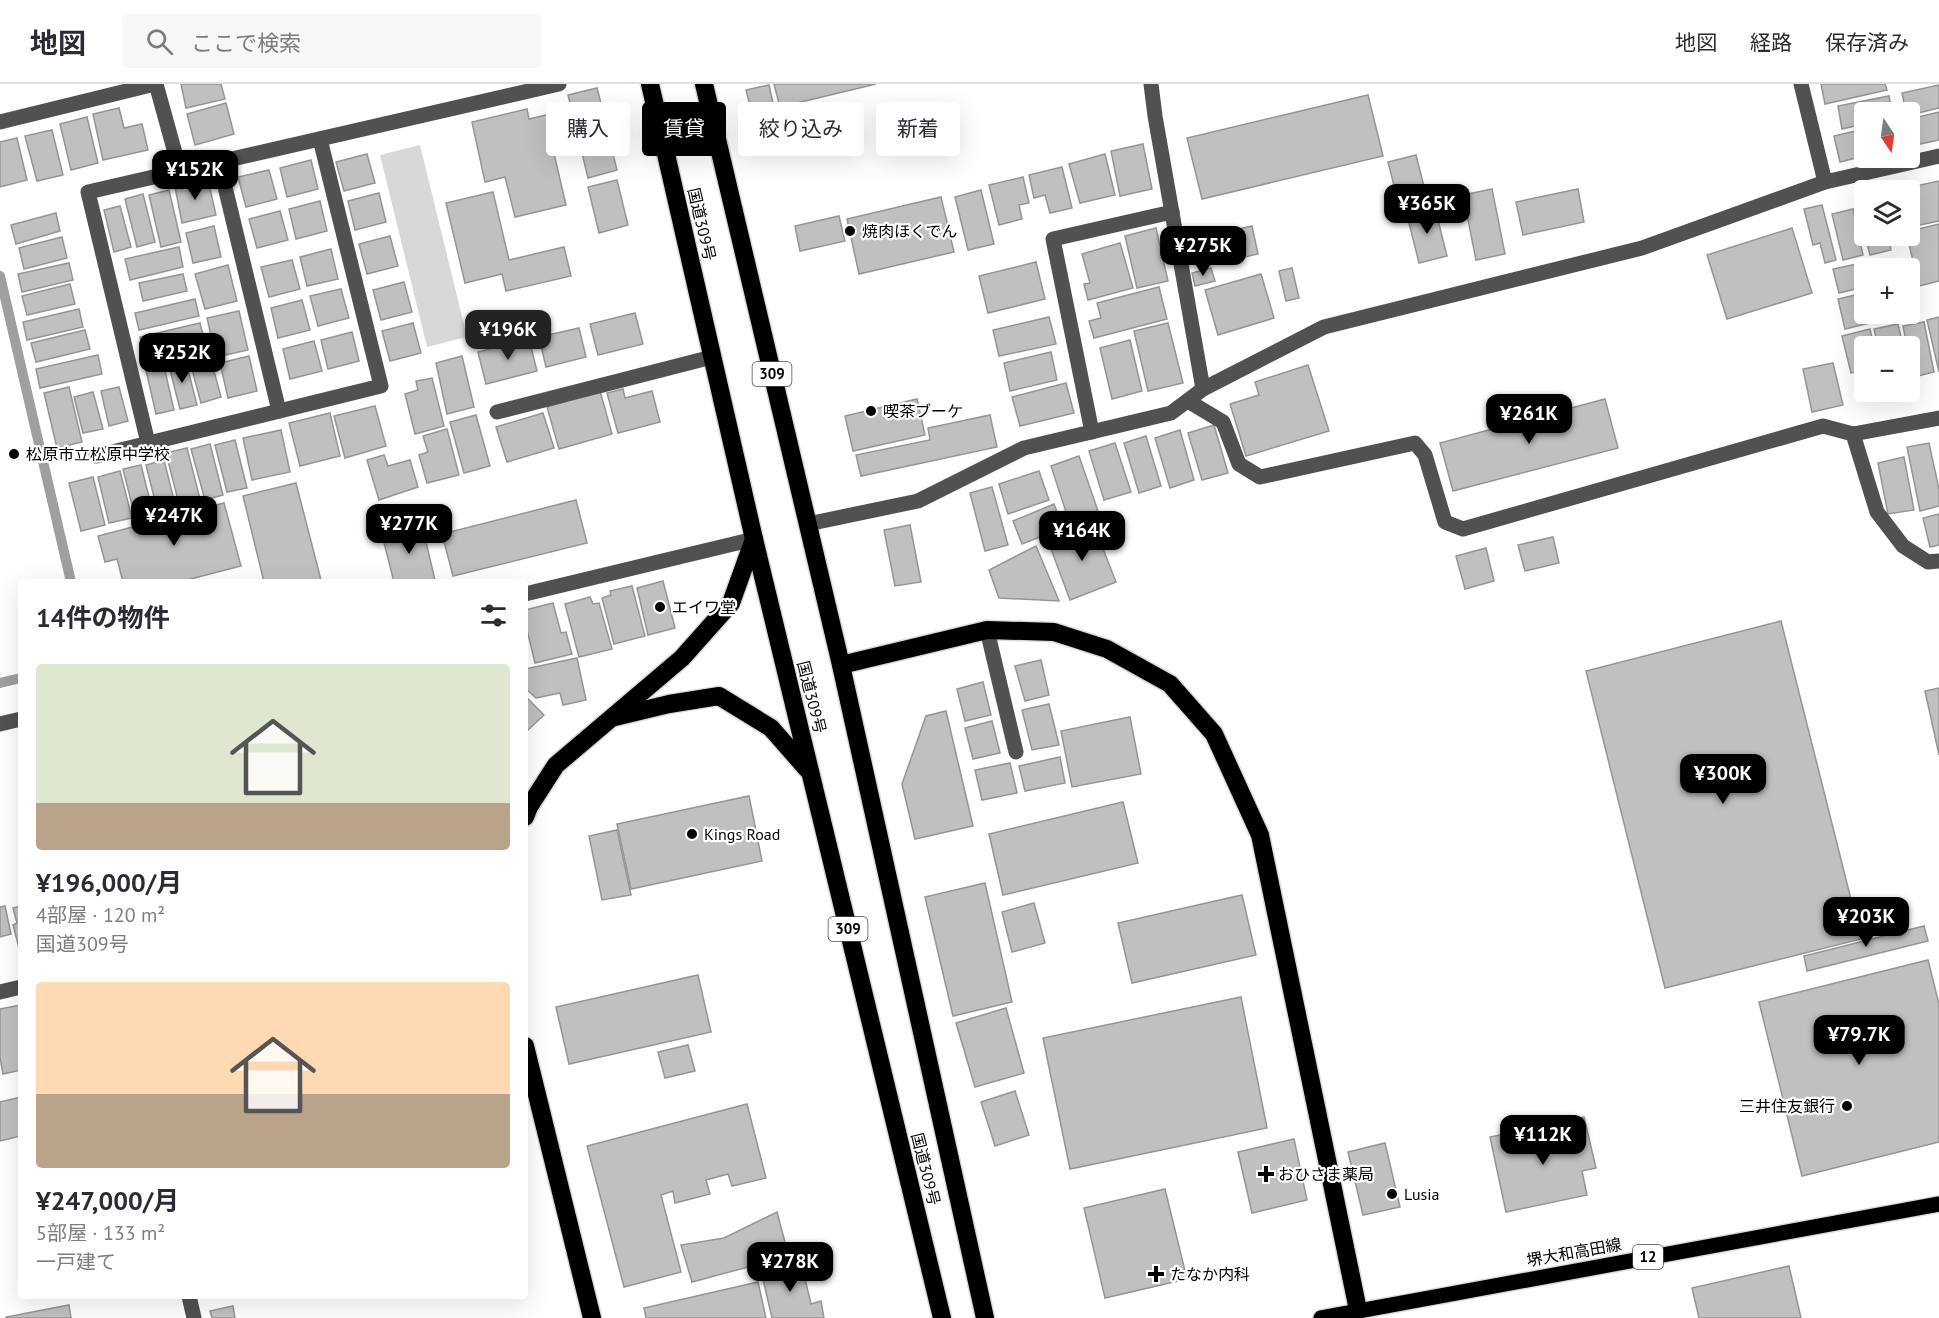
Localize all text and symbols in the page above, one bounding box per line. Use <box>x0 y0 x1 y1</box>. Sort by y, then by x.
search box <box>122 14 542 68</box>
text: 地図 <box>30 24 86 61</box>
icon: search <box>143 25 176 58</box>
text: ここで検索 <box>191 29 301 57</box>
text: 地図 <box>1675 29 1717 56</box>
text: 経路 <box>1750 29 1792 56</box>
text: 保存済み <box>1825 29 1909 56</box>
chip: 購入 <box>546 102 630 156</box>
chip: 賃貸 <box>642 102 726 156</box>
chip: 絞り込み <box>738 102 864 156</box>
chip: 新着 <box>876 102 960 156</box>
north arrow <box>1854 102 1920 168</box>
map controls <box>1854 102 1920 402</box>
pin: ¥152K <box>153 150 237 201</box>
text: ¥152K <box>166 156 224 182</box>
button: layers <box>1854 180 1920 246</box>
pin: ¥365K <box>1385 184 1469 235</box>
street label: 国道309号 <box>684 186 720 262</box>
text: ¥365K <box>1398 190 1456 216</box>
place label: 焼肉ほくでん <box>862 221 958 241</box>
marker: 焼肉ほくでん <box>843 224 857 238</box>
pin: ¥275K <box>1161 226 1245 277</box>
text: ¥275K <box>1174 232 1232 258</box>
button: + <box>1854 258 1920 324</box>
pin: ¥196K <box>466 310 550 361</box>
text: ¥196K <box>479 316 537 342</box>
pin: ¥252K <box>140 333 224 384</box>
button: − <box>1854 336 1920 402</box>
text: ¥252K <box>153 339 211 365</box>
road number: 309 <box>752 362 792 386</box>
pin: ¥261K <box>1487 394 1571 445</box>
text: ¥261K <box>1500 400 1558 426</box>
place label: 喫茶ブーケ <box>883 401 963 421</box>
marker: 喫茶ブーケ <box>864 404 878 418</box>
place label: 松原市立松原中学校 <box>26 444 170 464</box>
marker: 松原市立松原中学校 <box>7 447 21 461</box>
pin: ¥247K <box>132 496 216 547</box>
text: ¥247K <box>145 502 203 528</box>
pin: ¥277K <box>367 504 451 555</box>
text: ¥277K <box>380 510 438 536</box>
pin: ¥164K <box>1040 511 1124 562</box>
text: ¥164K <box>1053 517 1111 543</box>
place label: エイワ堂 <box>672 597 736 617</box>
icon: filters <box>477 599 510 632</box>
marker: エイワ堂 <box>653 600 667 614</box>
text: 14件の物件 <box>36 601 169 634</box>
street label: 国道309号 <box>793 659 831 735</box>
icon: home <box>219 703 327 811</box>
pin: ¥300K <box>1681 754 1765 805</box>
text: ¥300K <box>1694 760 1752 786</box>
place label: Kings Road <box>704 824 780 844</box>
marker: Kings Road <box>685 827 699 841</box>
text: ¥196,000/月 <box>36 866 182 899</box>
pin: ¥203K <box>1824 897 1908 948</box>
text: 4部屋 · 120 m² <box>36 902 165 928</box>
text: ¥203K <box>1837 903 1895 929</box>
road number: 309 <box>828 917 868 941</box>
text: 国道309号 <box>36 931 129 957</box>
pin: ¥79.7K <box>1810 1015 1908 1066</box>
icon: home <box>219 1021 327 1129</box>
text: ¥79.7K <box>1828 1021 1890 1047</box>
place label: 三井住友銀行 <box>1739 1096 1835 1116</box>
marker: 三井住友銀行 <box>1840 1099 1854 1113</box>
pin: ¥112K <box>1501 1115 1585 1166</box>
text: ¥112K <box>1514 1121 1572 1147</box>
street label: 国道309号 <box>907 1131 945 1207</box>
place label: おひさま薬局 <box>1278 1164 1374 1184</box>
marker: おひさま薬局 <box>1259 1167 1273 1181</box>
text: ¥247,000/月 <box>36 1184 179 1217</box>
place label: Lusia <box>1404 1184 1440 1204</box>
marker: Lusia <box>1385 1187 1399 1201</box>
text: 5部屋 · 133 m² <box>36 1220 165 1246</box>
street label: 堺大和高田線 <box>1525 1234 1623 1270</box>
pin: ¥278K <box>748 1242 832 1293</box>
road number: 12 <box>1633 1245 1663 1269</box>
text: ¥278K <box>761 1248 819 1274</box>
text: 一戸建て <box>36 1249 116 1275</box>
place label: たなか内科 <box>1170 1264 1250 1284</box>
marker: たなか内科 <box>1147 1265 1165 1283</box>

